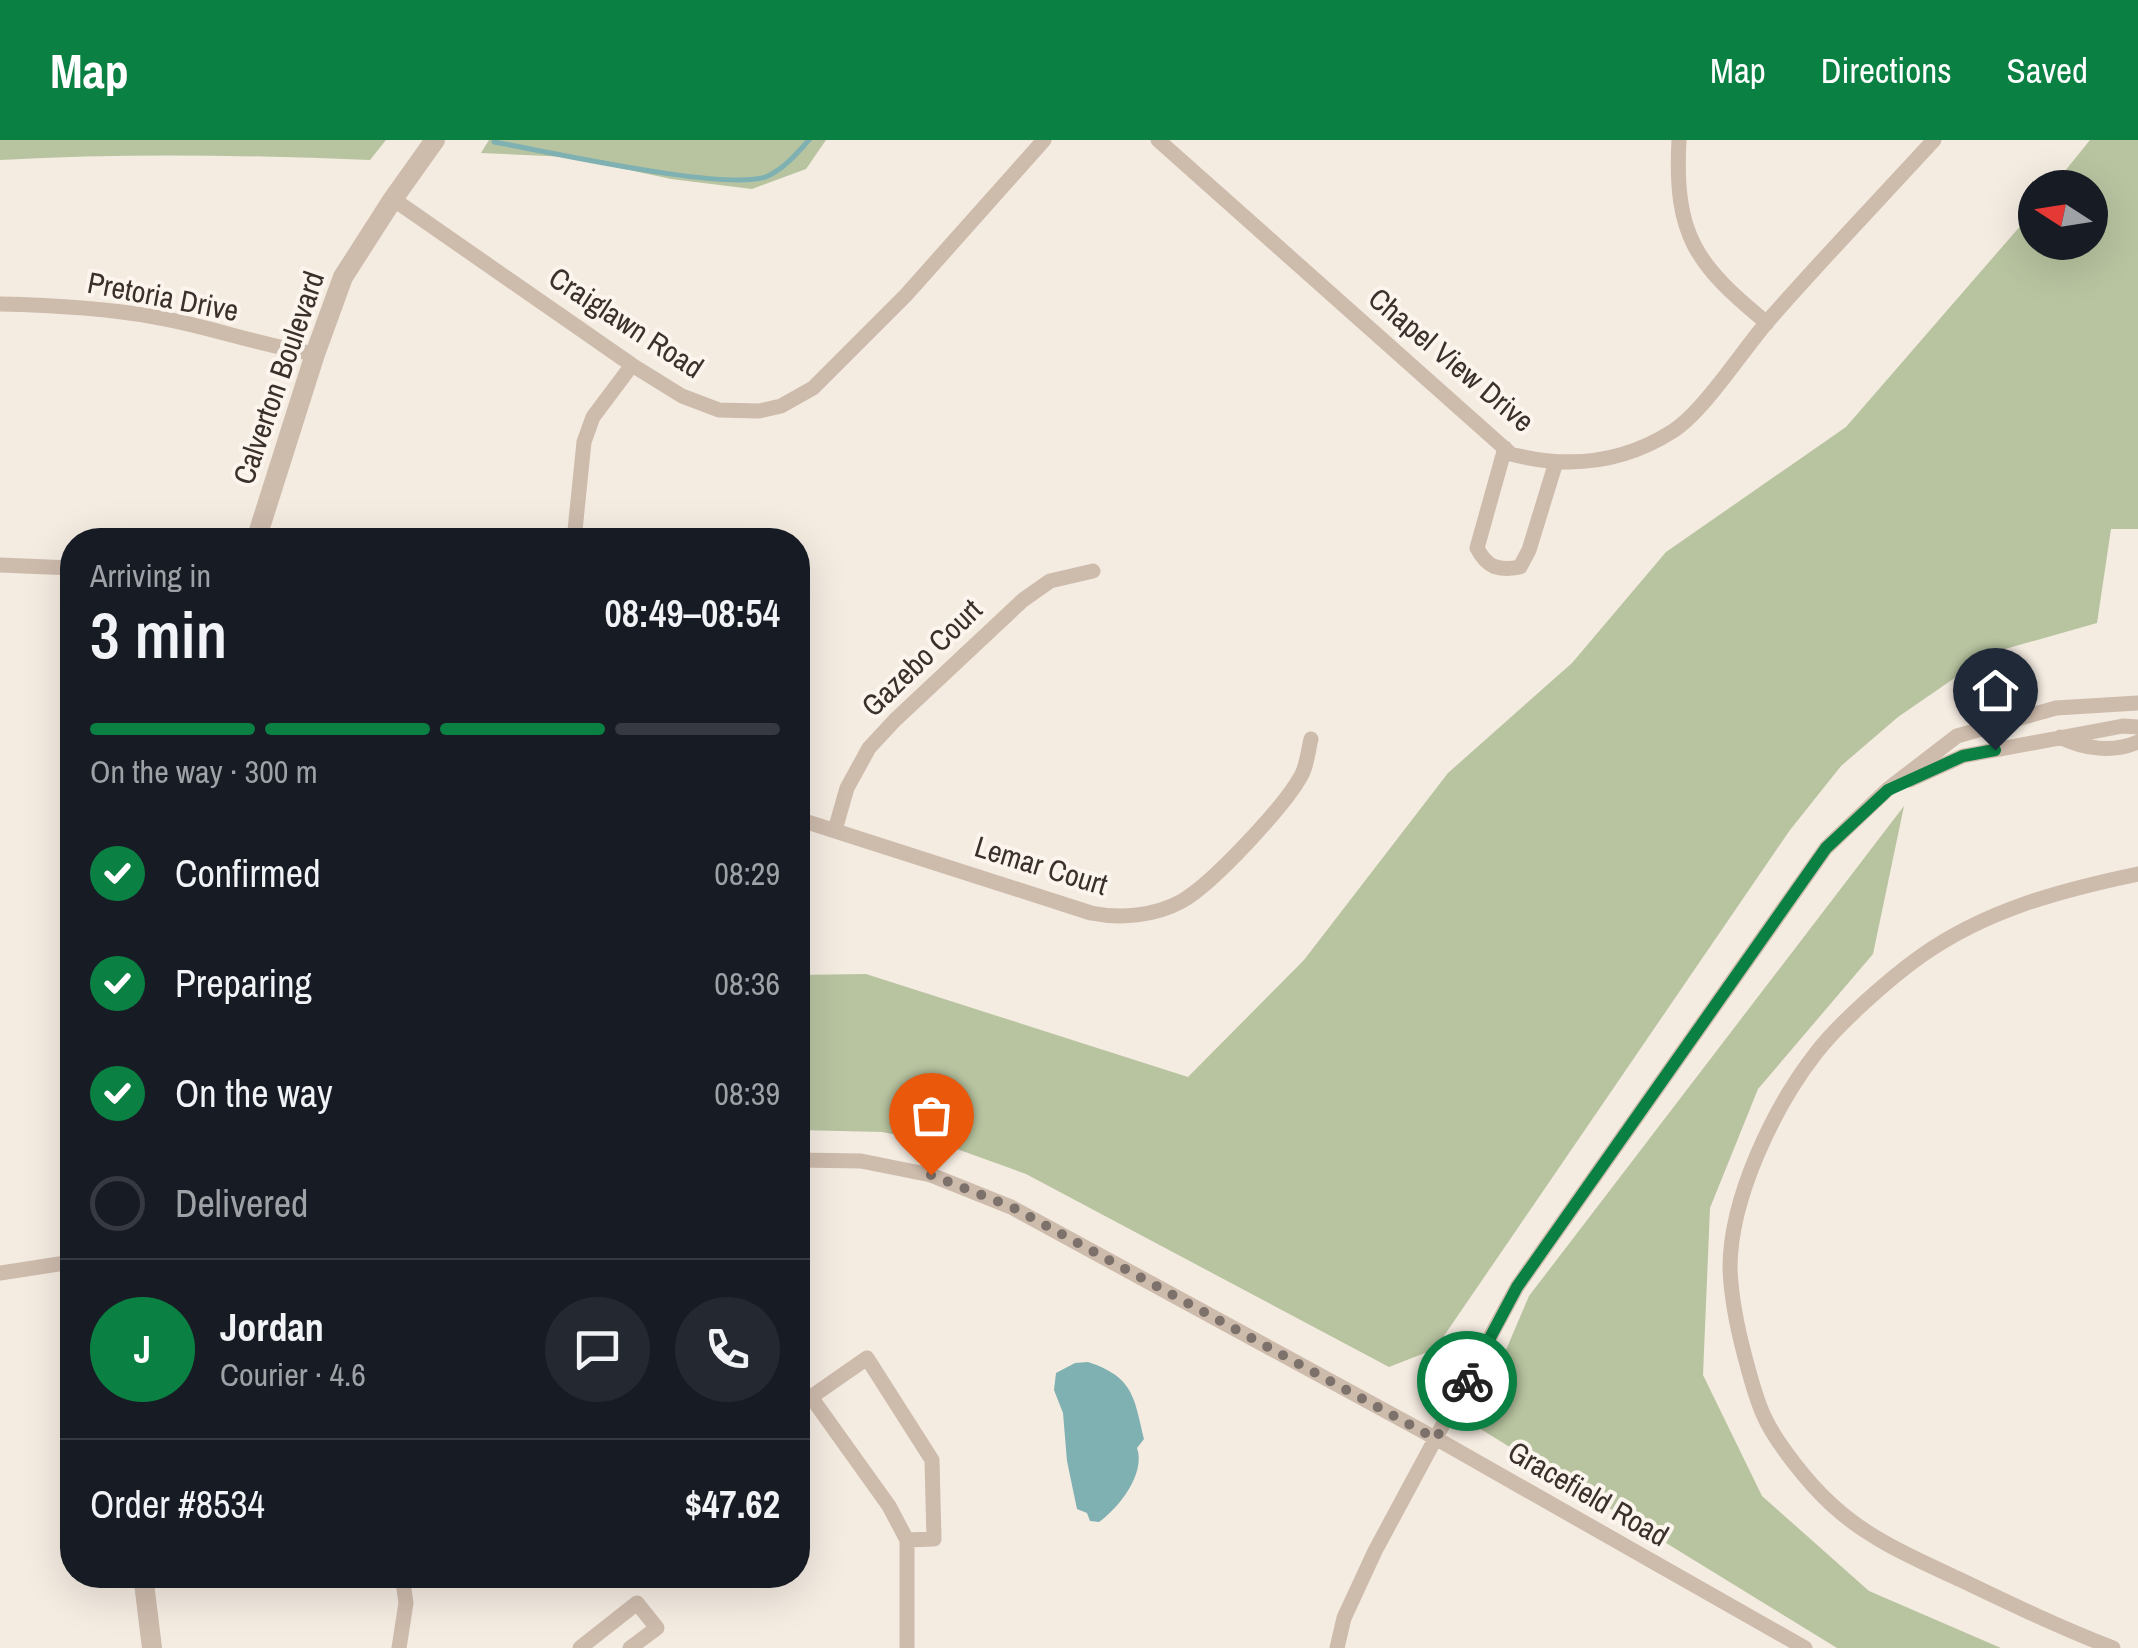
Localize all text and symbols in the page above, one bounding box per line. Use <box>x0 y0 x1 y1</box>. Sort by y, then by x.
text: Map <box>50 38 129 103</box>
text: Map <box>1710 47 1766 94</box>
text: Directions <box>1821 47 1952 94</box>
text: Saved <box>2007 47 2088 94</box>
north arrow <box>2018 170 2108 260</box>
map controls <box>2018 170 2108 260</box>
street label: Craiglawn Road <box>542 257 711 387</box>
street label: Pretoria Drive <box>84 262 242 330</box>
street label: Calverton Boulevard <box>223 266 333 490</box>
street label: Chapel View Drive <box>1360 278 1543 440</box>
text: Arriving in <box>90 554 211 597</box>
text: 08:49–08:54 <box>604 588 780 639</box>
street label: Gazebo Court <box>852 590 990 725</box>
text: 3 min <box>90 591 227 678</box>
pin <box>1953 648 2038 751</box>
icon: home <box>1968 663 2023 718</box>
text: On the way · 300 m <box>90 750 318 793</box>
street label: Lemar Court <box>970 826 1113 904</box>
icon: check <box>90 846 145 901</box>
text: Confirmed <box>175 848 320 899</box>
text: 08:29 <box>714 852 780 895</box>
icon: check <box>90 956 145 1011</box>
text: Preparing <box>175 958 312 1009</box>
text: 08:36 <box>714 962 780 1005</box>
icon: check <box>90 1066 145 1121</box>
text: On the way <box>175 1068 333 1119</box>
text: 08:39 <box>714 1072 780 1115</box>
pin <box>889 1073 974 1176</box>
icon: bag <box>904 1088 959 1143</box>
text: Delivered <box>175 1178 308 1229</box>
button: chat <box>545 1297 650 1402</box>
button: phone <box>675 1297 780 1402</box>
text: Jordan <box>220 1302 324 1353</box>
text: J <box>134 1324 151 1375</box>
courier <box>1417 1331 1517 1431</box>
text: Courier · 4.6 <box>220 1353 366 1396</box>
icon: bike <box>1440 1354 1495 1409</box>
street label: Gracefield Road <box>1501 1431 1676 1555</box>
text: Order #8534 <box>90 1479 265 1530</box>
text: $47.62 <box>685 1479 780 1530</box>

